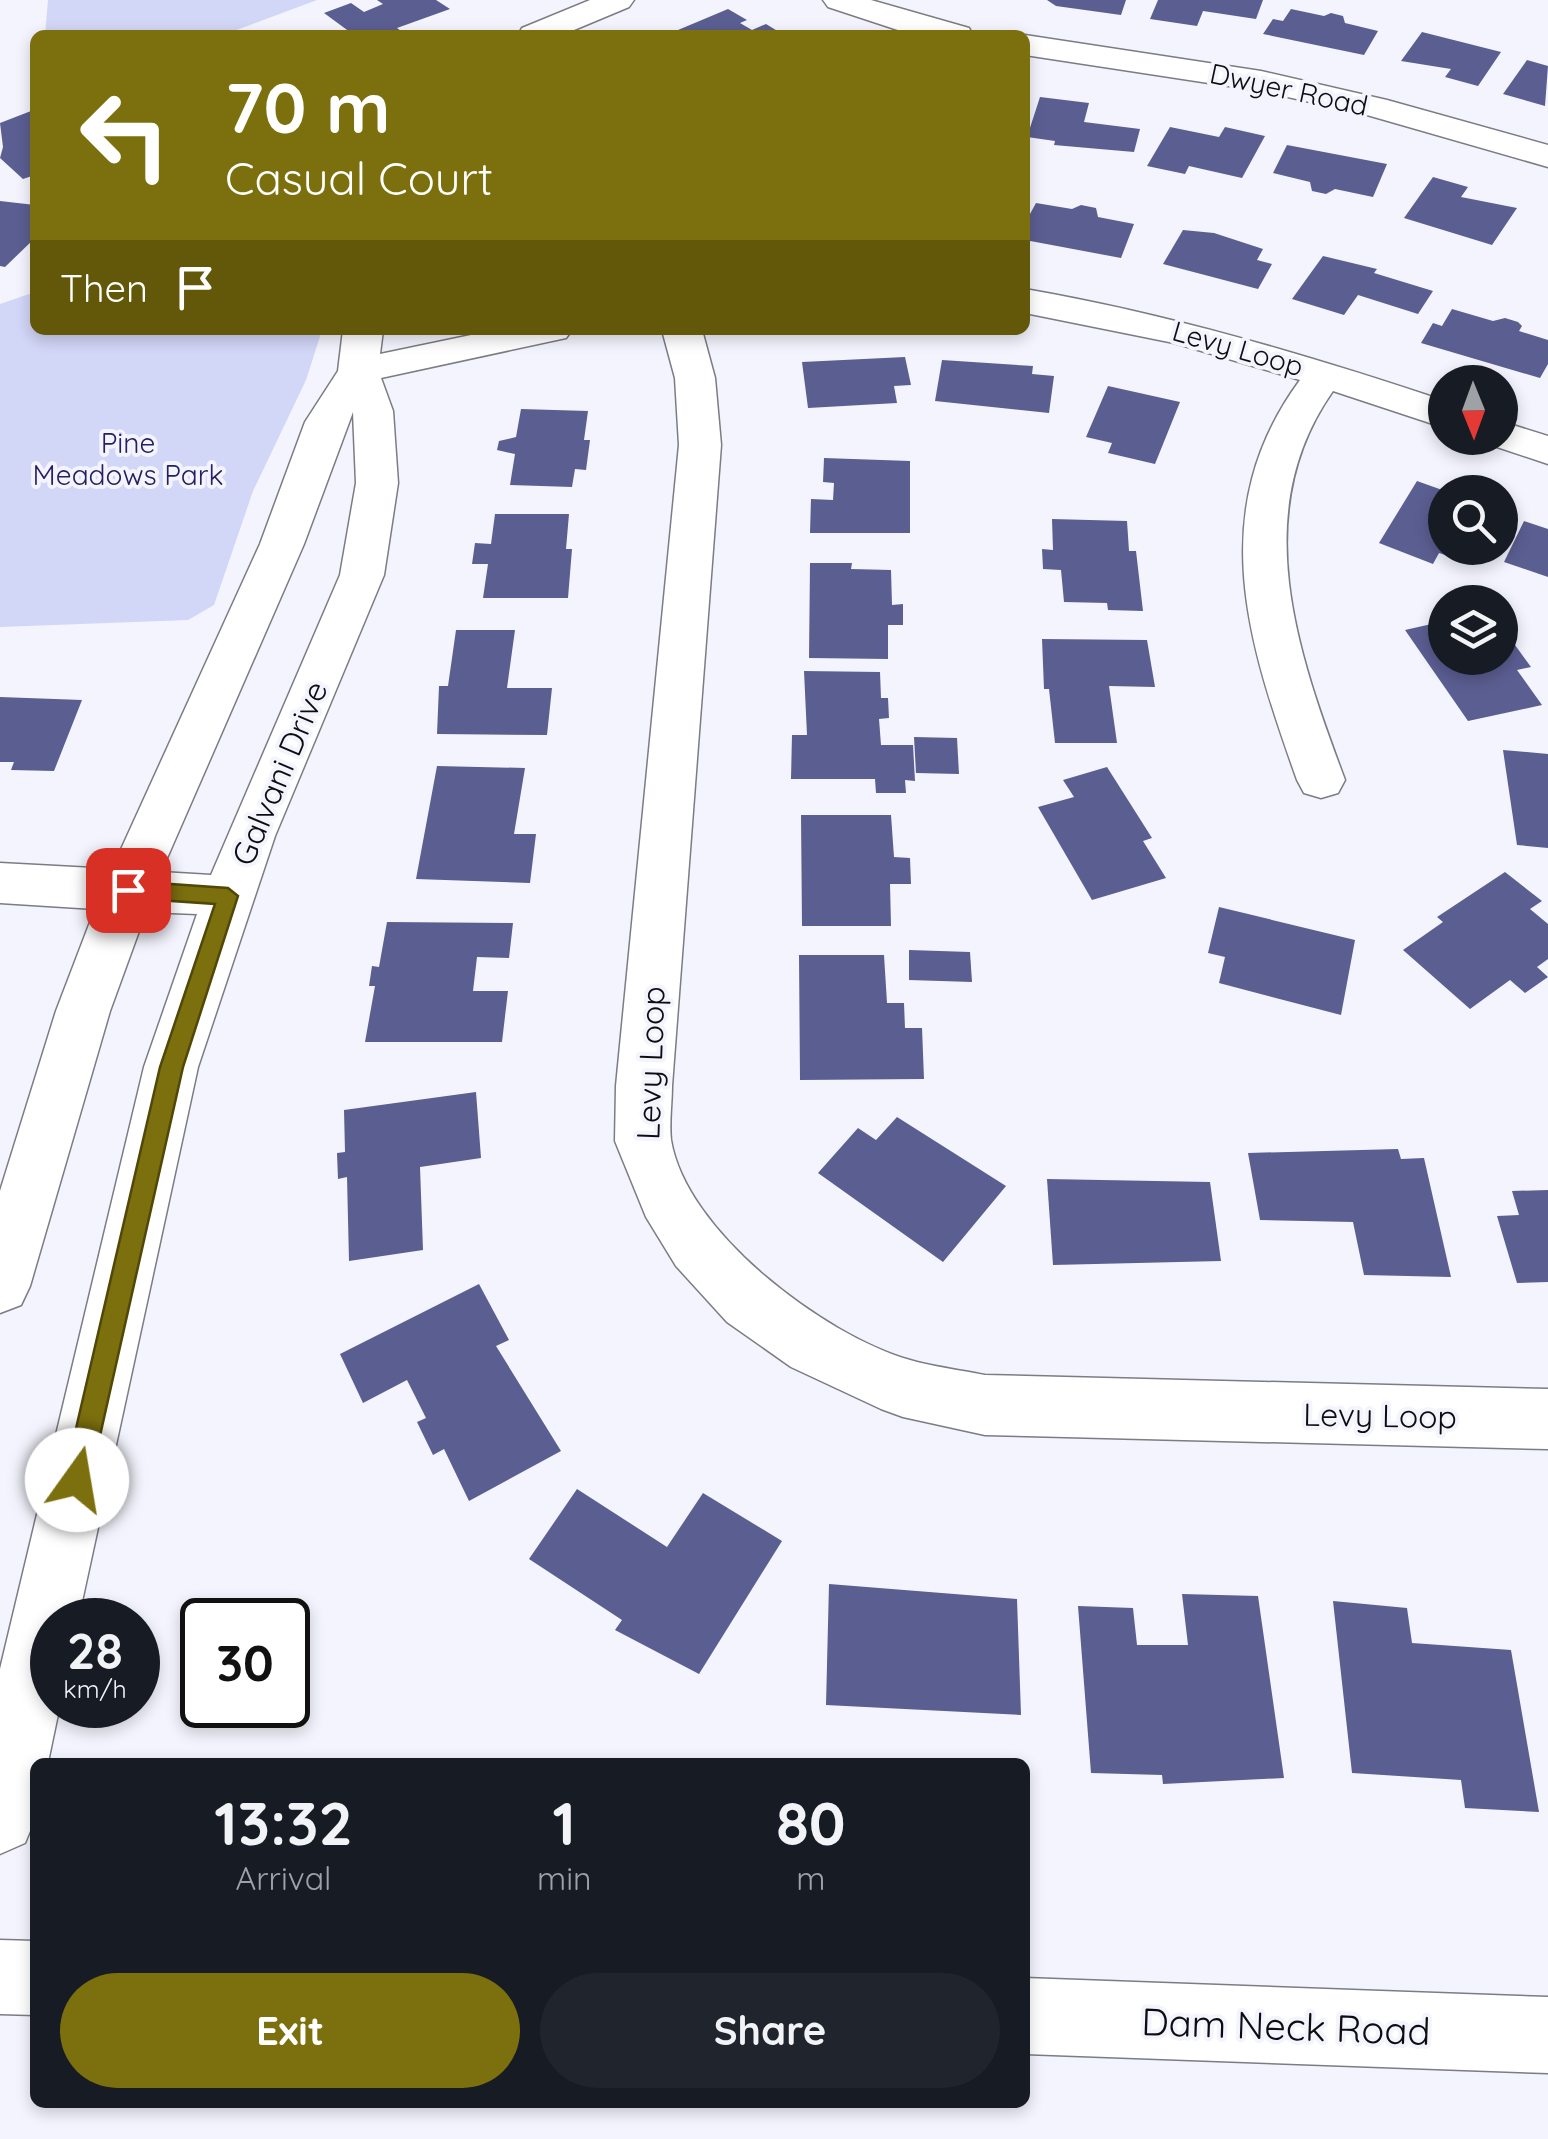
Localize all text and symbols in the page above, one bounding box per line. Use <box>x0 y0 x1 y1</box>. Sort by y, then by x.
street label: Dwyer Road <box>1207 55 1371 123</box>
text: 70 m <box>225 63 391 151</box>
icon: left <box>60 70 190 200</box>
text: Casual Court <box>225 150 493 206</box>
icon: arrive <box>168 260 223 315</box>
text: Then <box>60 264 148 312</box>
street label: Levy Loop <box>1168 313 1308 383</box>
north arrow <box>1428 365 1518 455</box>
map controls <box>1428 365 1518 675</box>
park label: Pine Meadows Park <box>33 425 223 492</box>
button: search <box>1428 475 1518 565</box>
button: layers <box>1428 585 1518 675</box>
street label: Galvani Drive <box>222 675 336 871</box>
pin <box>86 848 171 933</box>
icon: arrive <box>101 863 156 918</box>
street label: Levy Loop <box>627 985 673 1141</box>
street label: Levy Loop <box>1303 1394 1457 1436</box>
position arrow <box>25 1428 129 1532</box>
speed limit sign: 30 <box>180 1598 310 1728</box>
text: 28 <box>67 1619 123 1682</box>
text: km/h <box>63 1673 127 1704</box>
text: 13:32 <box>214 1785 353 1860</box>
text: 1 <box>553 1785 576 1860</box>
text: 80 <box>776 1785 846 1860</box>
text: Arrival <box>236 1858 331 1898</box>
text: min <box>537 1858 592 1898</box>
text: m <box>796 1858 825 1898</box>
button: Exit <box>60 1973 520 2088</box>
button: Share <box>540 1973 1000 2088</box>
street label: Dam Neck Road <box>1141 1997 1431 2055</box>

